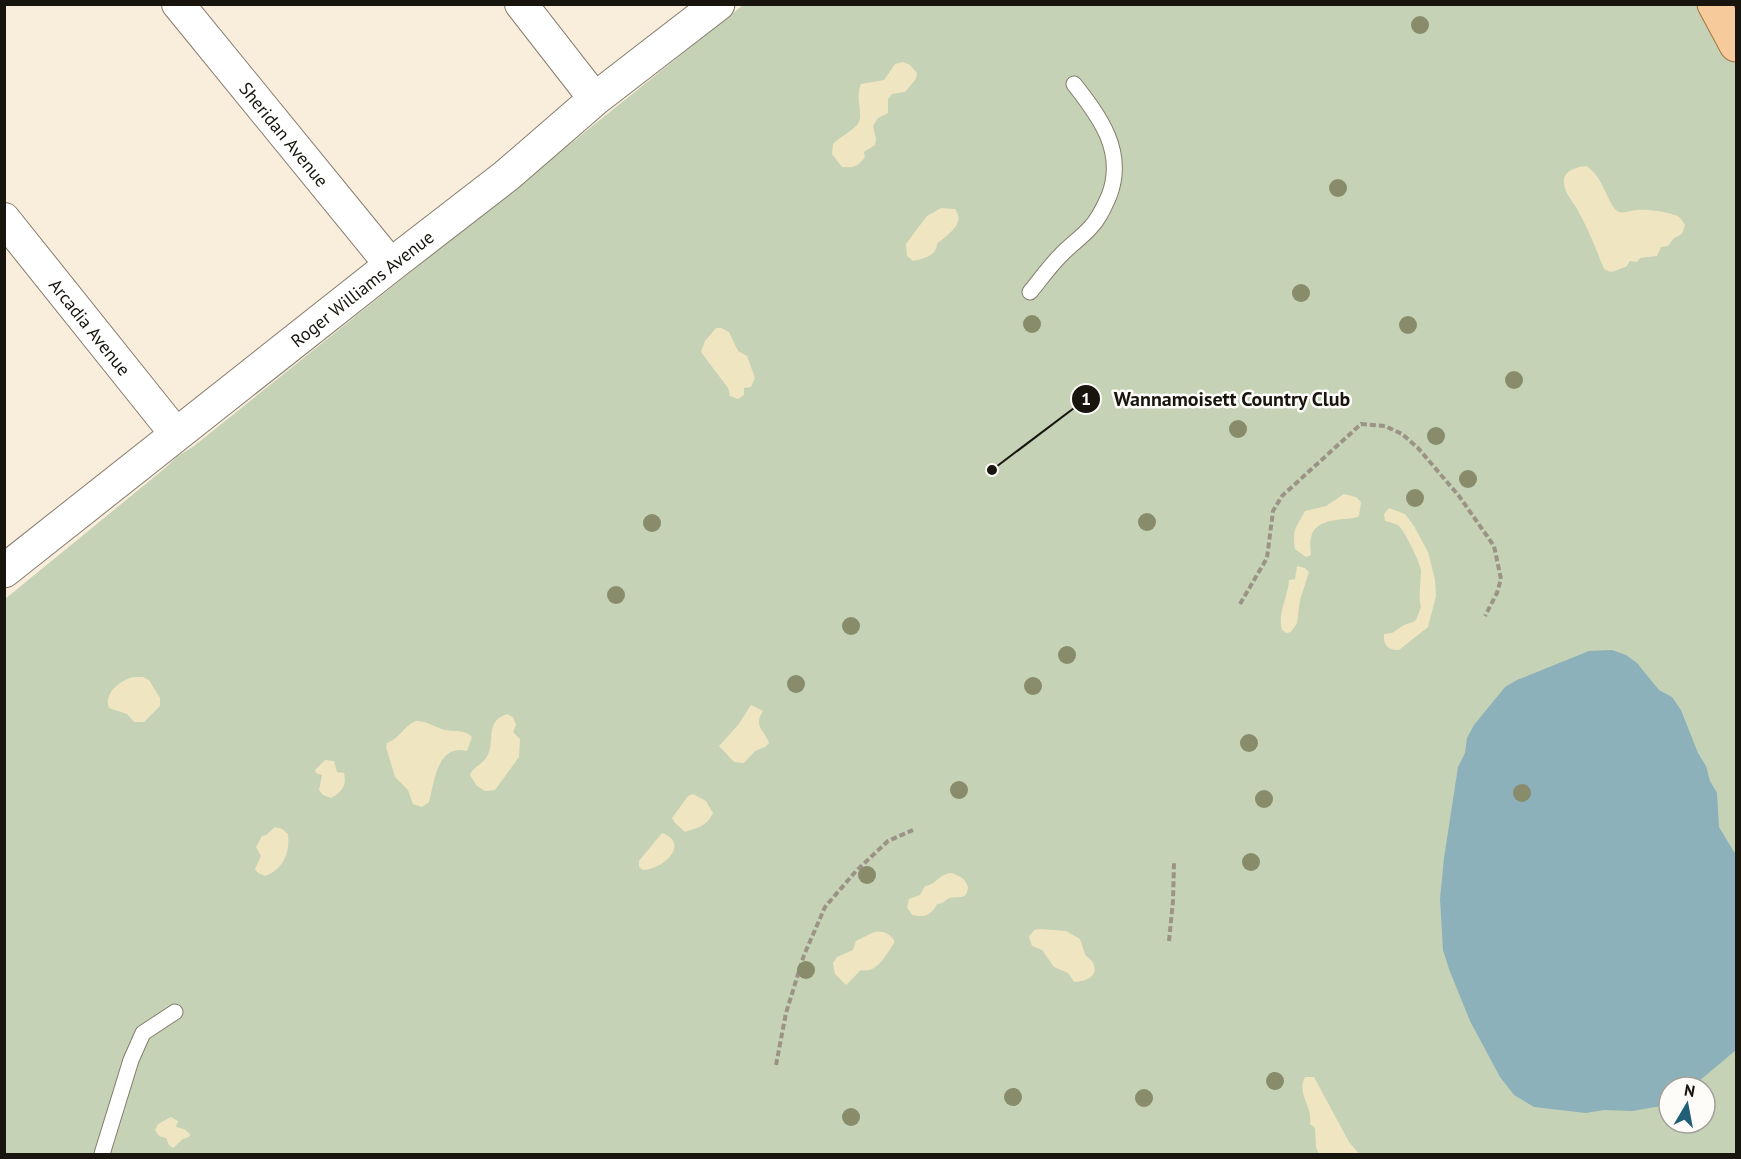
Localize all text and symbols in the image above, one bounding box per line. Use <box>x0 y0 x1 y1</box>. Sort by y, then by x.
street label: Sheridan Avenue <box>235 77 334 191</box>
street label: Roger Williams Avenue <box>286 225 438 352</box>
street label: Arcadia Avenue <box>44 274 136 380</box>
callout: Wannamoisett Country Club <box>1071 380 1363 418</box>
text: Wannamoisett Country Club <box>1114 386 1350 412</box>
text: 1 <box>1081 387 1091 410</box>
north arrow <box>1657 1075 1717 1135</box>
text: N <box>1683 1079 1697 1101</box>

